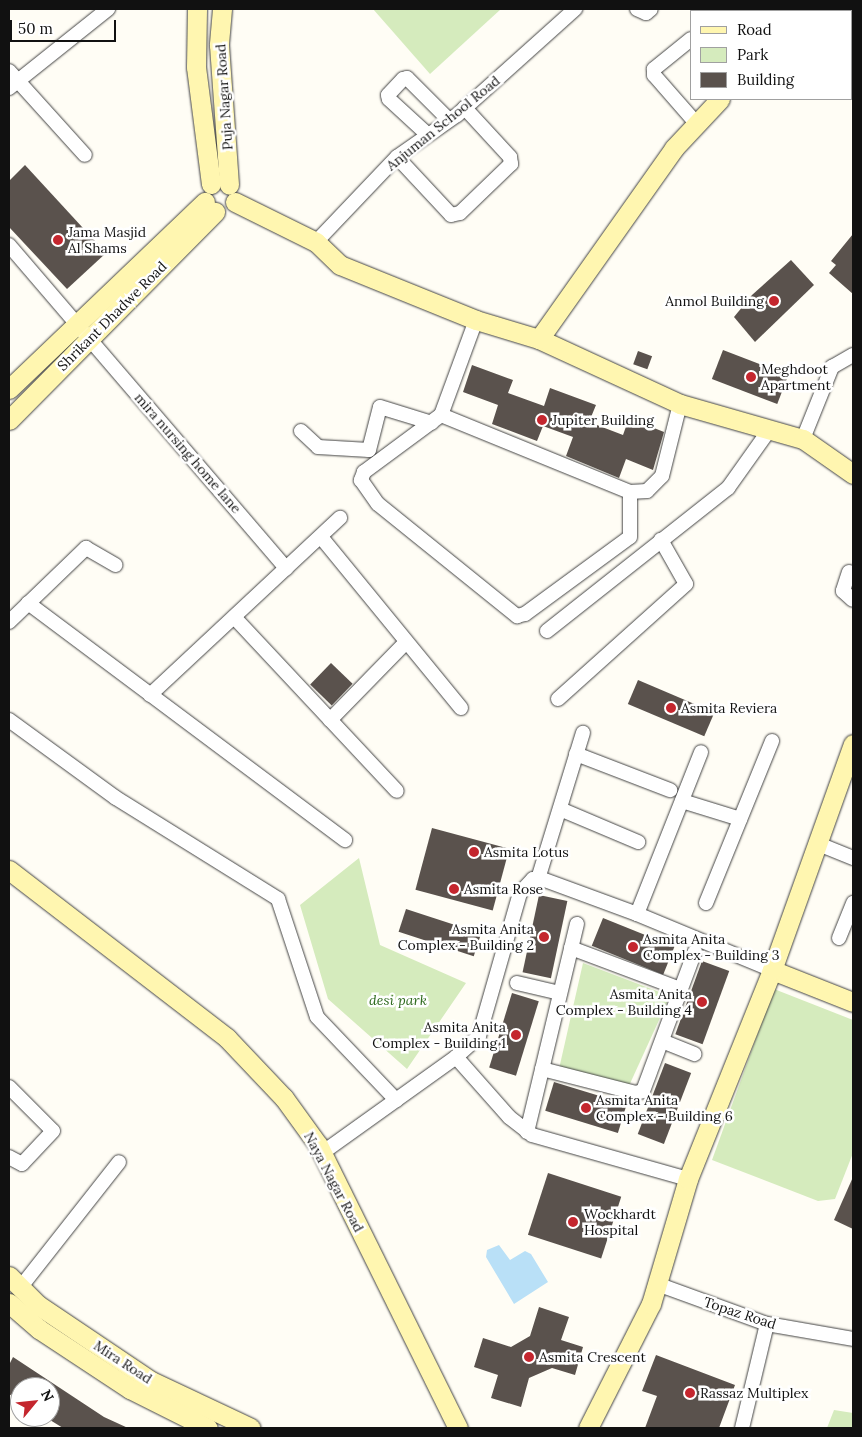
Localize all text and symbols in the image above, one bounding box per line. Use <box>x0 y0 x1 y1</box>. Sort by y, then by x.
scale bar <box>12 10 119 42</box>
legend <box>690 10 852 100</box>
text: 50 m <box>18 19 53 38</box>
text: Road <box>737 20 772 39</box>
street label: Puja Nagar Road <box>212 43 236 151</box>
text: Park <box>737 45 768 64</box>
text: Building <box>737 70 794 89</box>
street label: Anjuman School Road <box>383 72 503 174</box>
place label: Jama Masjid Al Shams <box>68 224 146 256</box>
marker: Jama Masjid Al Shams <box>52 234 64 246</box>
street label: Shrikant Dhadwe Road <box>54 258 170 374</box>
place label: Anmol Building <box>665 293 764 309</box>
marker: Anmol Building <box>768 295 780 307</box>
place label: Meghdoot Apartment <box>761 361 831 394</box>
marker: Meghdoot Apartment <box>745 371 757 383</box>
street label: mira nursing home lane <box>131 389 245 517</box>
place label: Jupiter Building <box>552 412 654 428</box>
marker: Jupiter Building <box>536 414 548 426</box>
place label: Asmita Reviera <box>681 700 777 716</box>
marker: Asmita Reviera <box>665 702 677 714</box>
place label: Asmita Lotus <box>484 844 569 860</box>
marker: Asmita Lotus <box>468 846 480 858</box>
place label: Asmita Rose <box>464 881 543 897</box>
marker: Asmita Rose <box>448 883 460 895</box>
place label: Asmita Anita Complex - Building 2 <box>398 921 534 954</box>
marker: Asmita Anita Complex - Building 2 <box>538 931 550 943</box>
place label: Asmita Anita Complex - Building 3 <box>643 931 780 964</box>
marker: Asmita Anita Complex - Building 3 <box>627 941 639 953</box>
place label: Asmita Anita Complex - Building 4 <box>556 986 692 1019</box>
park label: desi park <box>369 992 427 1008</box>
marker: Asmita Anita Complex - Building 4 <box>696 996 708 1008</box>
place label: Asmita Anita Complex - Building 1 <box>372 1019 506 1052</box>
marker: Asmita Anita Complex - Building 1 <box>510 1029 522 1041</box>
place label: Asmita Anita Complex - Building 6 <box>596 1092 733 1124</box>
marker: Asmita Anita Complex - Building 6 <box>580 1102 592 1114</box>
street label: Naya Nagar Road <box>301 1129 367 1235</box>
place label: Wockhardt Hospital <box>584 1206 656 1238</box>
marker: Wockhardt Hospital <box>566 1215 580 1229</box>
street label: Topaz Road <box>702 1293 778 1333</box>
street label: Mira Road <box>91 1337 155 1387</box>
place label: Asmita Crescent <box>539 1349 646 1365</box>
marker: Asmita Crescent <box>523 1351 535 1363</box>
north arrow <box>10 1377 60 1427</box>
place label: Rassaz Multiplex <box>700 1385 809 1401</box>
text: N <box>37 1386 58 1404</box>
marker: Rassaz Multiplex <box>684 1387 696 1399</box>

